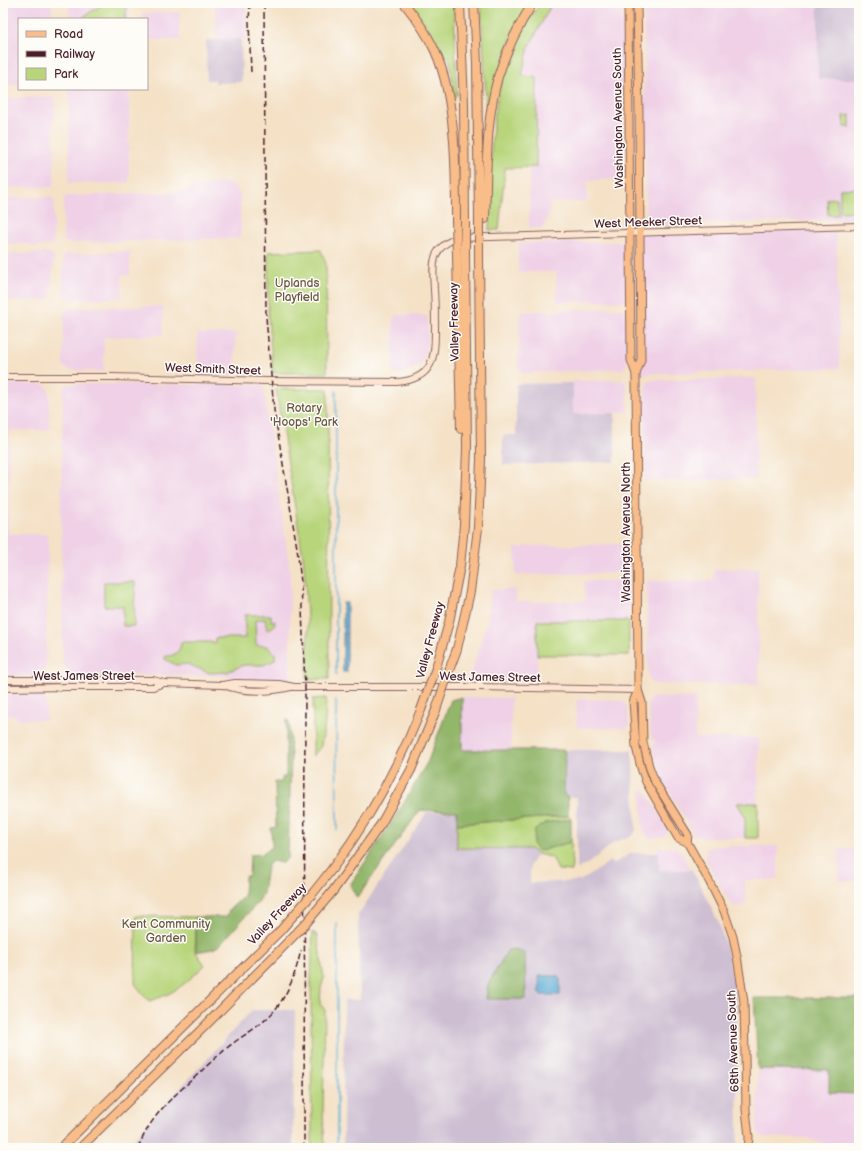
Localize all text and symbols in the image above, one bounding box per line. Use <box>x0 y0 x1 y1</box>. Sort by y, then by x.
legend <box>18 18 148 90</box>
text: Road <box>54 27 83 42</box>
text: Railway <box>54 47 96 62</box>
street label: Washington Avenue South <box>610 47 627 188</box>
text: Park <box>54 67 78 82</box>
street label: West Meeker Street <box>594 213 703 232</box>
park label: Uplands Playfield <box>275 276 320 305</box>
street label: Valley Freeway <box>446 282 463 362</box>
street label: West Smith Street <box>165 360 262 379</box>
park label: Rotary 'Hoops' Park <box>270 401 338 430</box>
street label: Washington Avenue North <box>619 461 634 602</box>
street label: Valley Freeway <box>413 599 448 680</box>
street label: West James Street <box>33 669 135 684</box>
street label: West James Street <box>439 669 541 686</box>
street label: Valley Freeway <box>245 880 310 948</box>
park label: Kent Community Garden <box>122 917 211 946</box>
street label: 68th Avenue South <box>724 989 743 1092</box>

